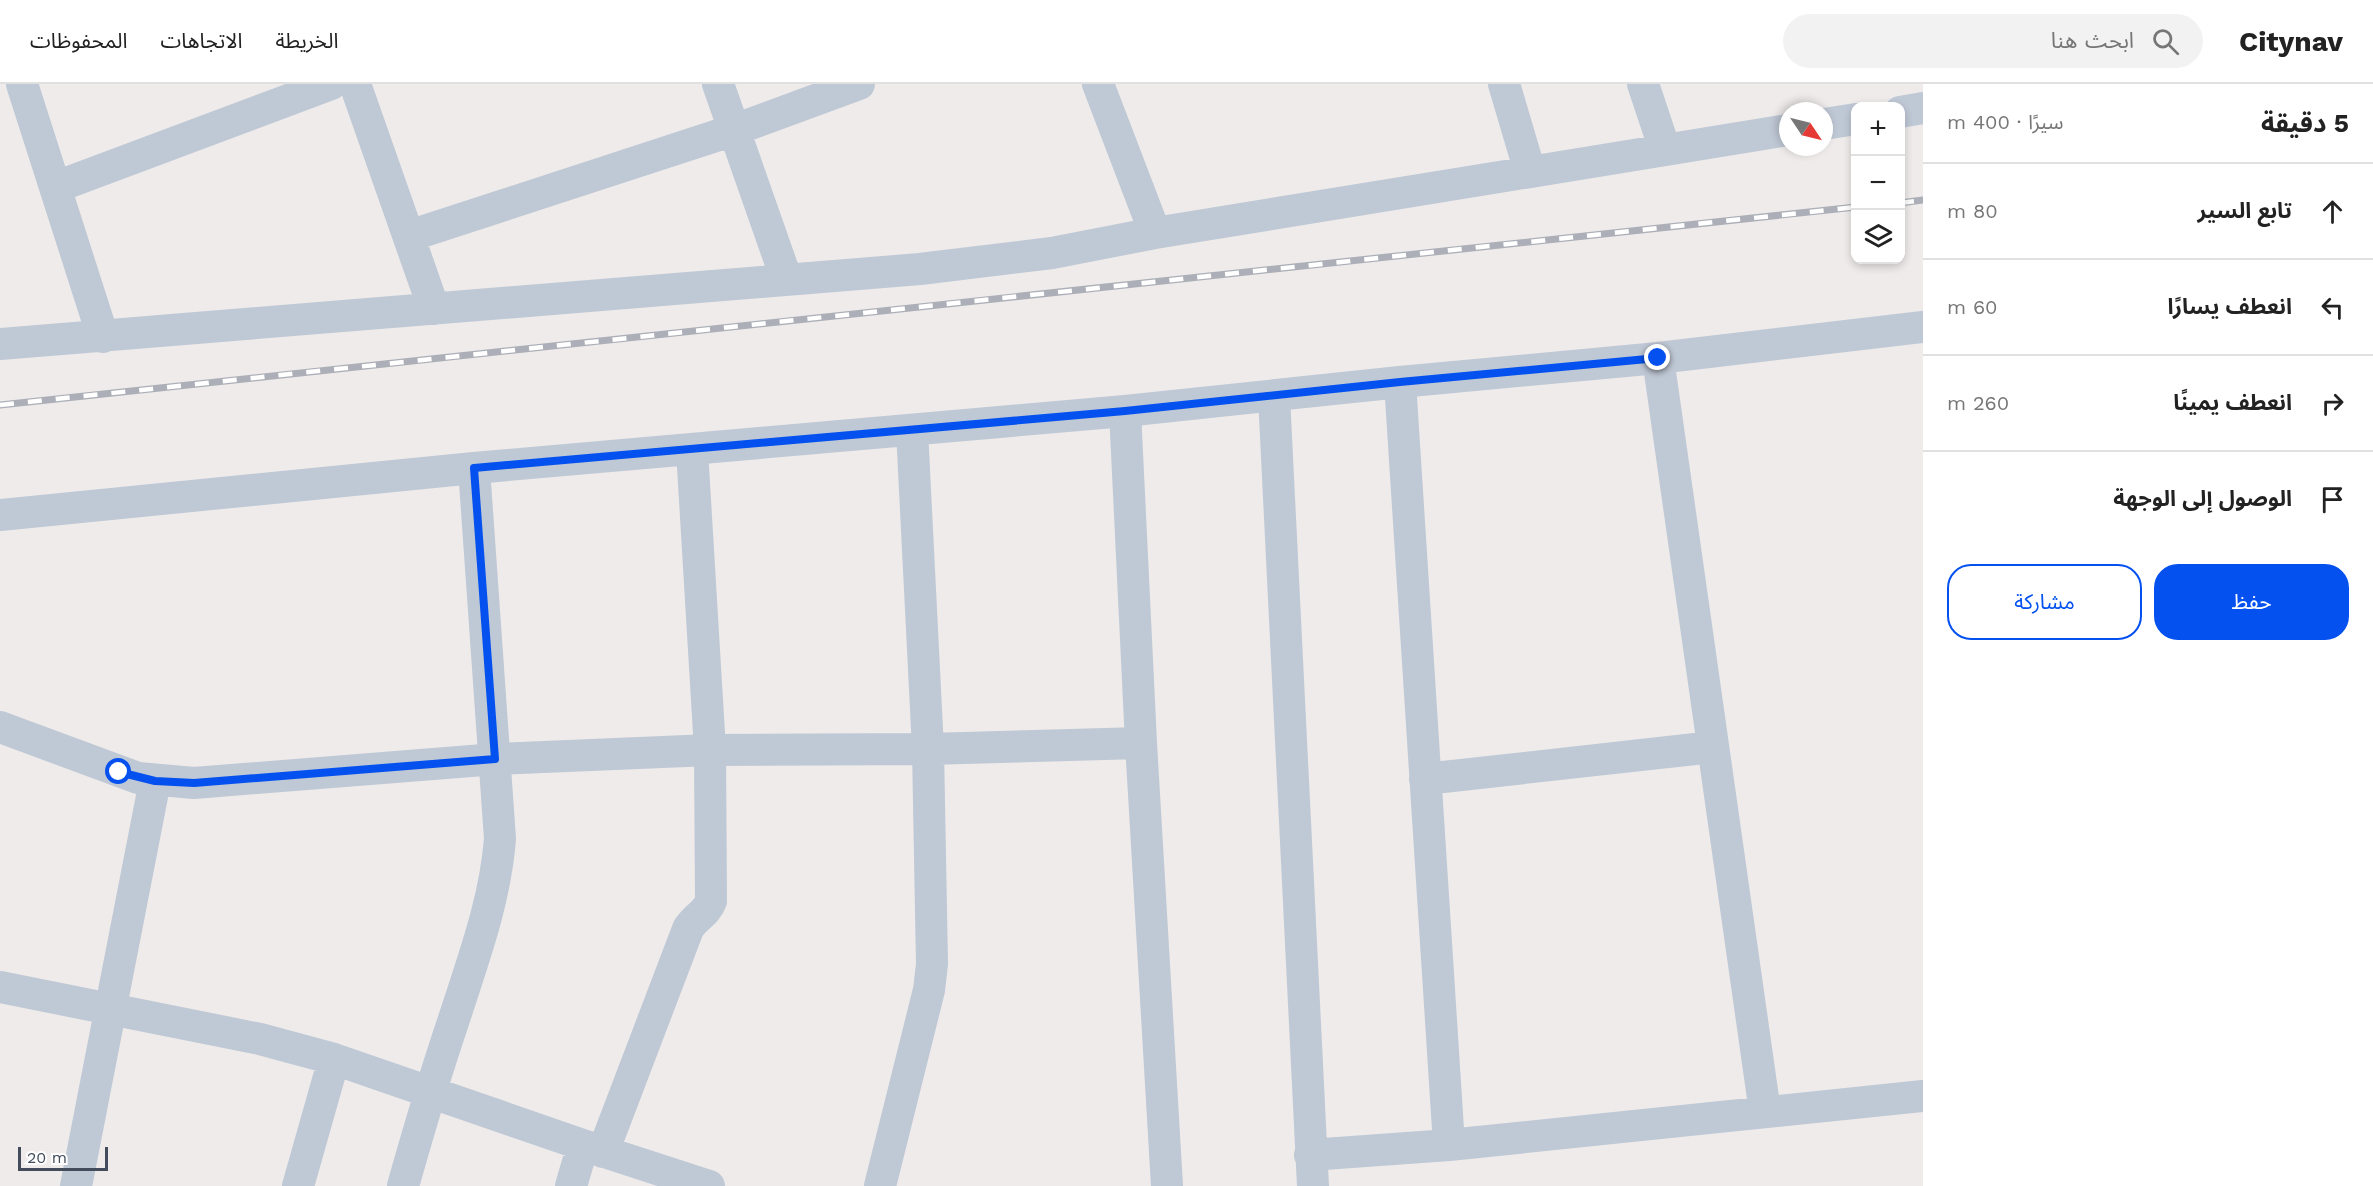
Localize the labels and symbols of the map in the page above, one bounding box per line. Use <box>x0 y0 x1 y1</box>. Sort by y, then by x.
north arrow <box>1779 102 1833 156</box>
route end <box>1644 344 1670 370</box>
route start <box>105 758 131 784</box>
scale bar <box>18 1144 108 1172</box>

